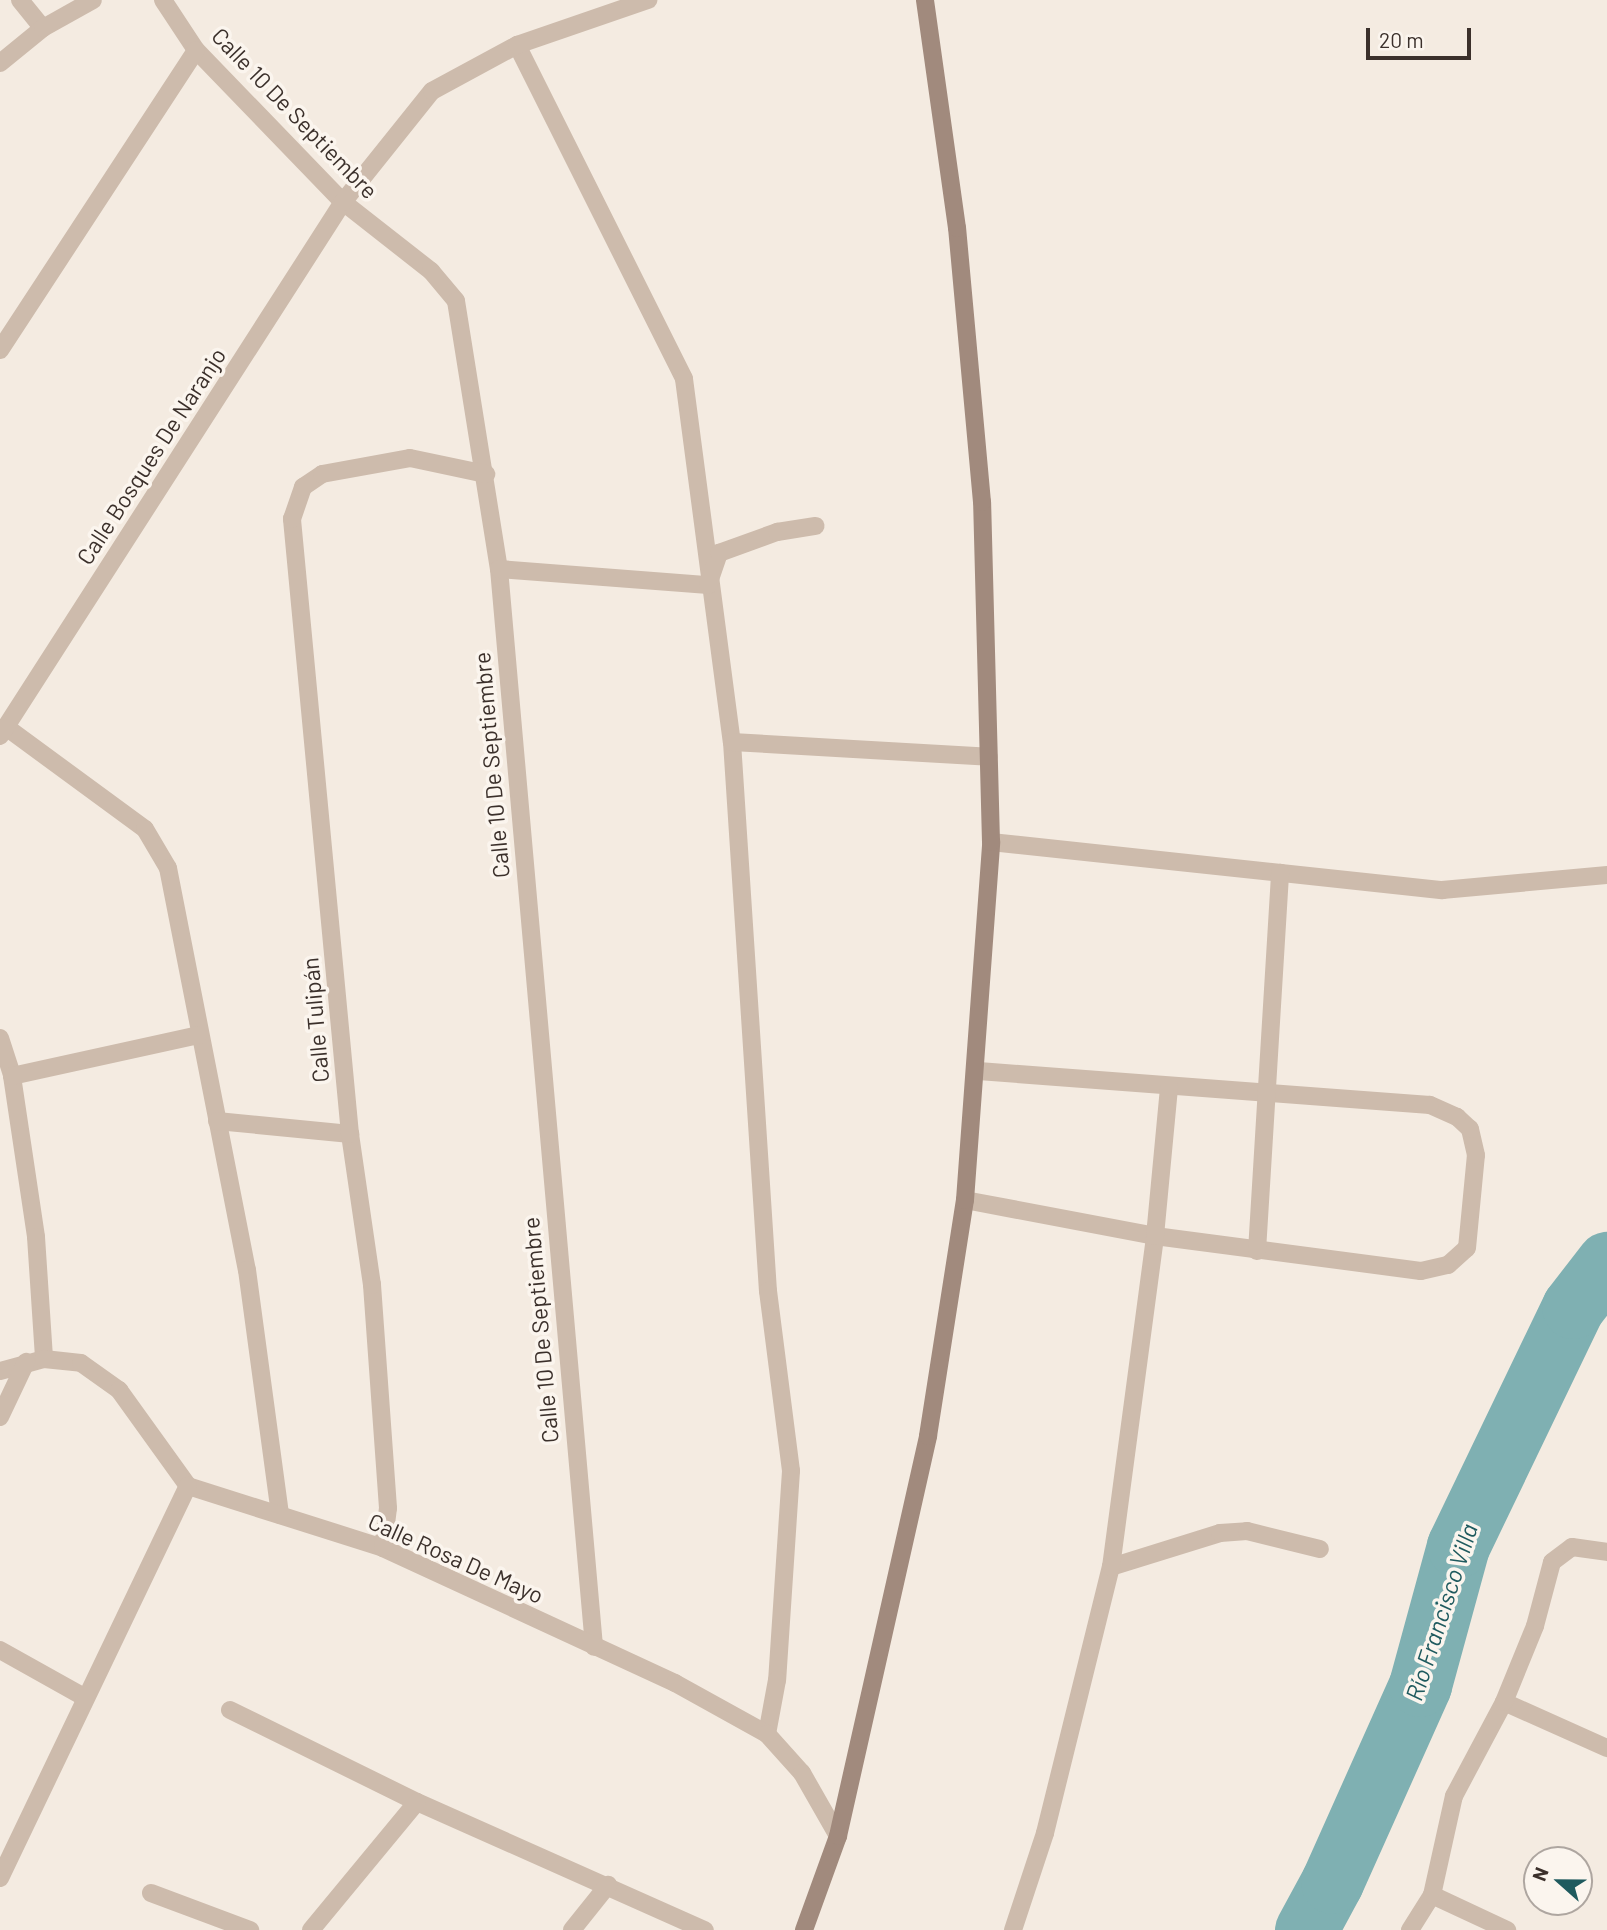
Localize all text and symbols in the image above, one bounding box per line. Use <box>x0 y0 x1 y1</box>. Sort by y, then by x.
scale bar <box>1369 14 1474 58</box>
street label: Calle 10 De Septiembre <box>206 22 384 204</box>
text: 20 m <box>1379 27 1424 52</box>
street label: Calle Bosques De Naranjo <box>71 342 231 570</box>
street label: Calle 10 De Septiembre <box>467 651 515 879</box>
street label: Calle Tulipán <box>296 956 334 1084</box>
street label: Calle 10 De Septiembre <box>516 1216 564 1444</box>
street label: Calle Rosa De Mayo <box>364 1507 548 1609</box>
water label: Río Francisco Villa <box>1399 1520 1483 1704</box>
north arrow <box>1523 1846 1593 1916</box>
text: N <box>1527 1864 1553 1884</box>

